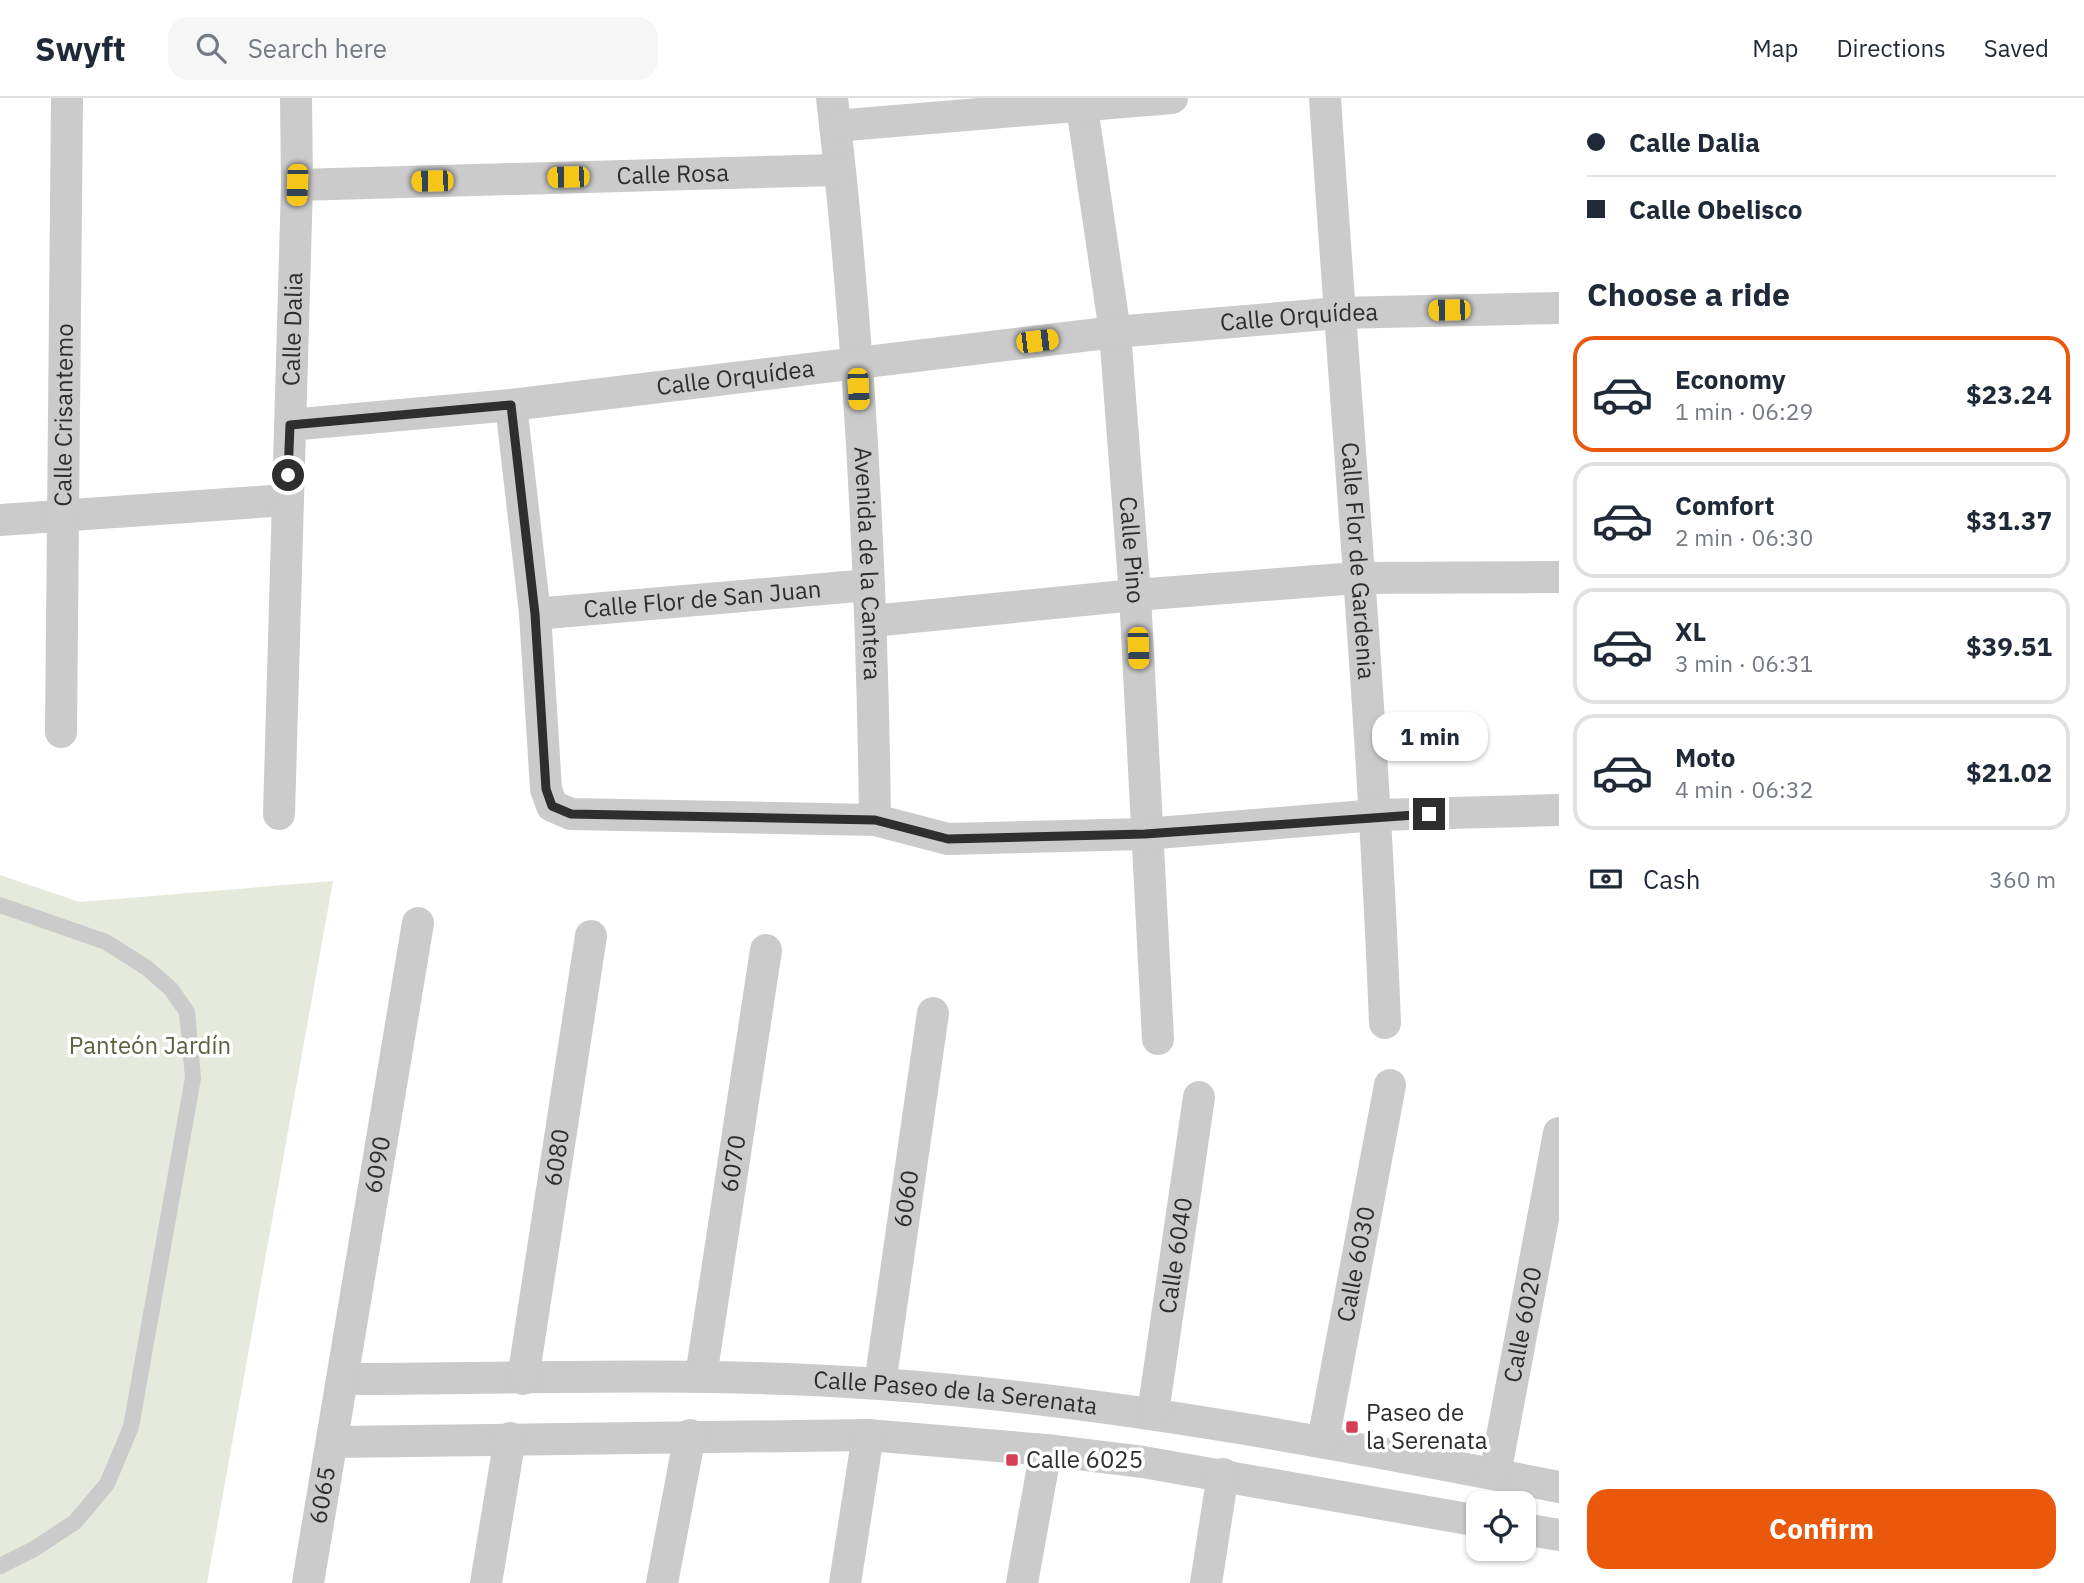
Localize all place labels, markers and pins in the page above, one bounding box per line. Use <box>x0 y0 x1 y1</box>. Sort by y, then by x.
place label: Paseo de la Serenata <box>1366 1396 1488 1456</box>
marker: Paseo de la Serenata <box>1344 1419 1360 1435</box>
place label: Calle 6025 <box>1026 1443 1143 1475</box>
marker: Calle 6025 <box>1004 1452 1020 1468</box>

